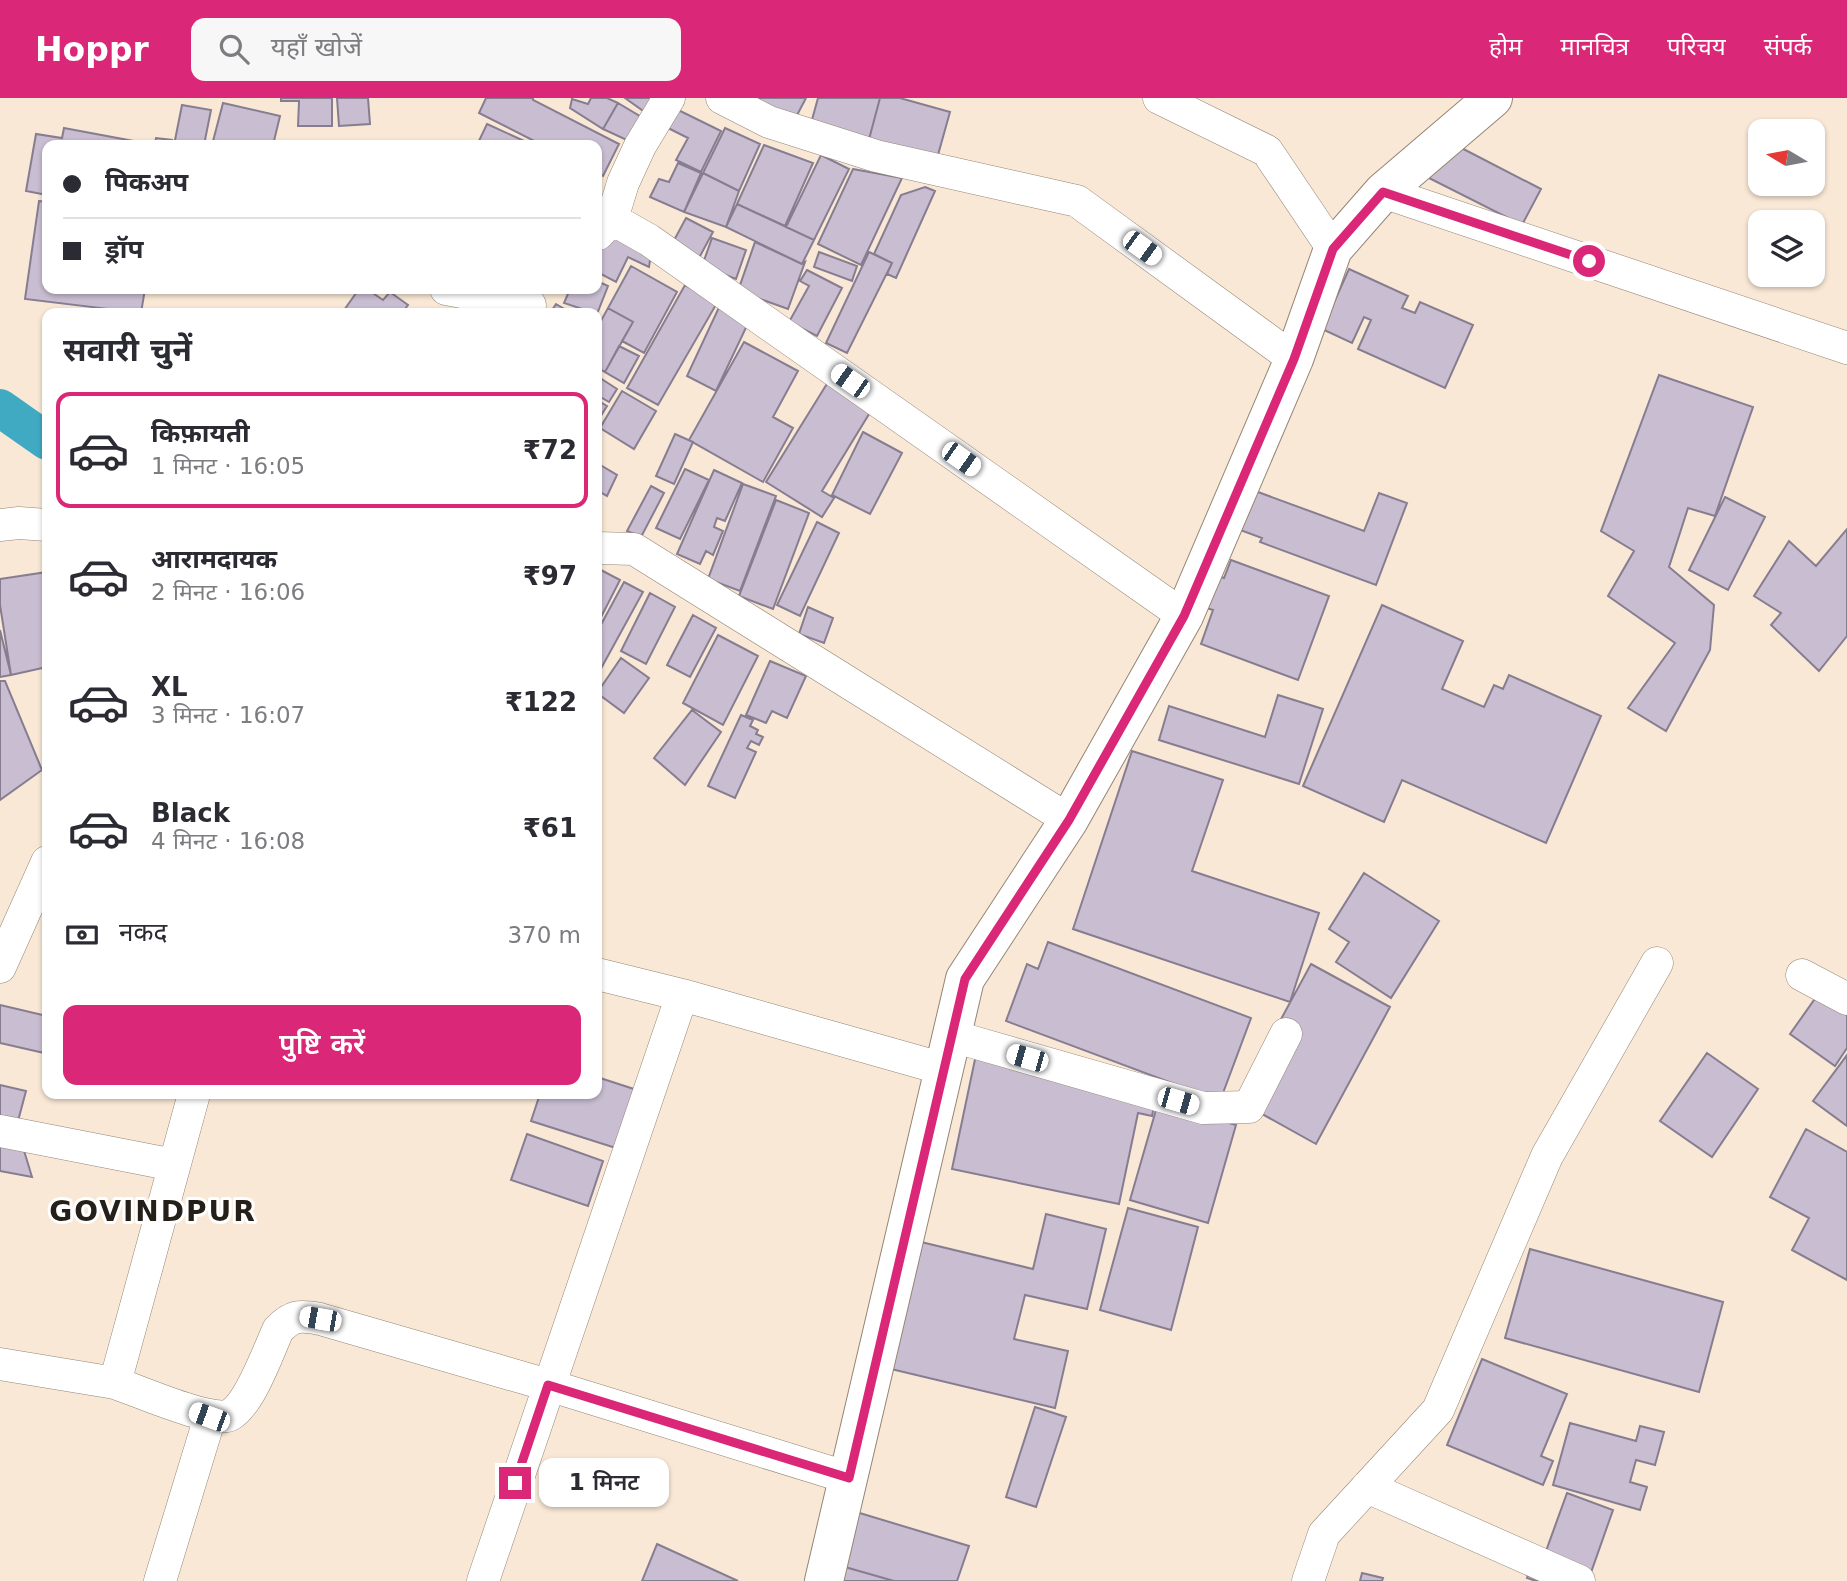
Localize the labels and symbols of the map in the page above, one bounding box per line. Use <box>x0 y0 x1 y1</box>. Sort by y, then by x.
north arrow <box>1748 119 1825 196</box>
car <box>1119 227 1166 269</box>
route start <box>1573 245 1605 277</box>
car <box>827 360 874 402</box>
car <box>938 438 985 480</box>
car <box>1004 1042 1051 1074</box>
car <box>1155 1085 1202 1117</box>
district label: GOVINDPUR <box>49 1195 257 1228</box>
car <box>298 1305 343 1333</box>
car <box>186 1400 233 1434</box>
callout: 1 मिनट <box>540 1458 669 1508</box>
route end <box>499 1467 531 1499</box>

